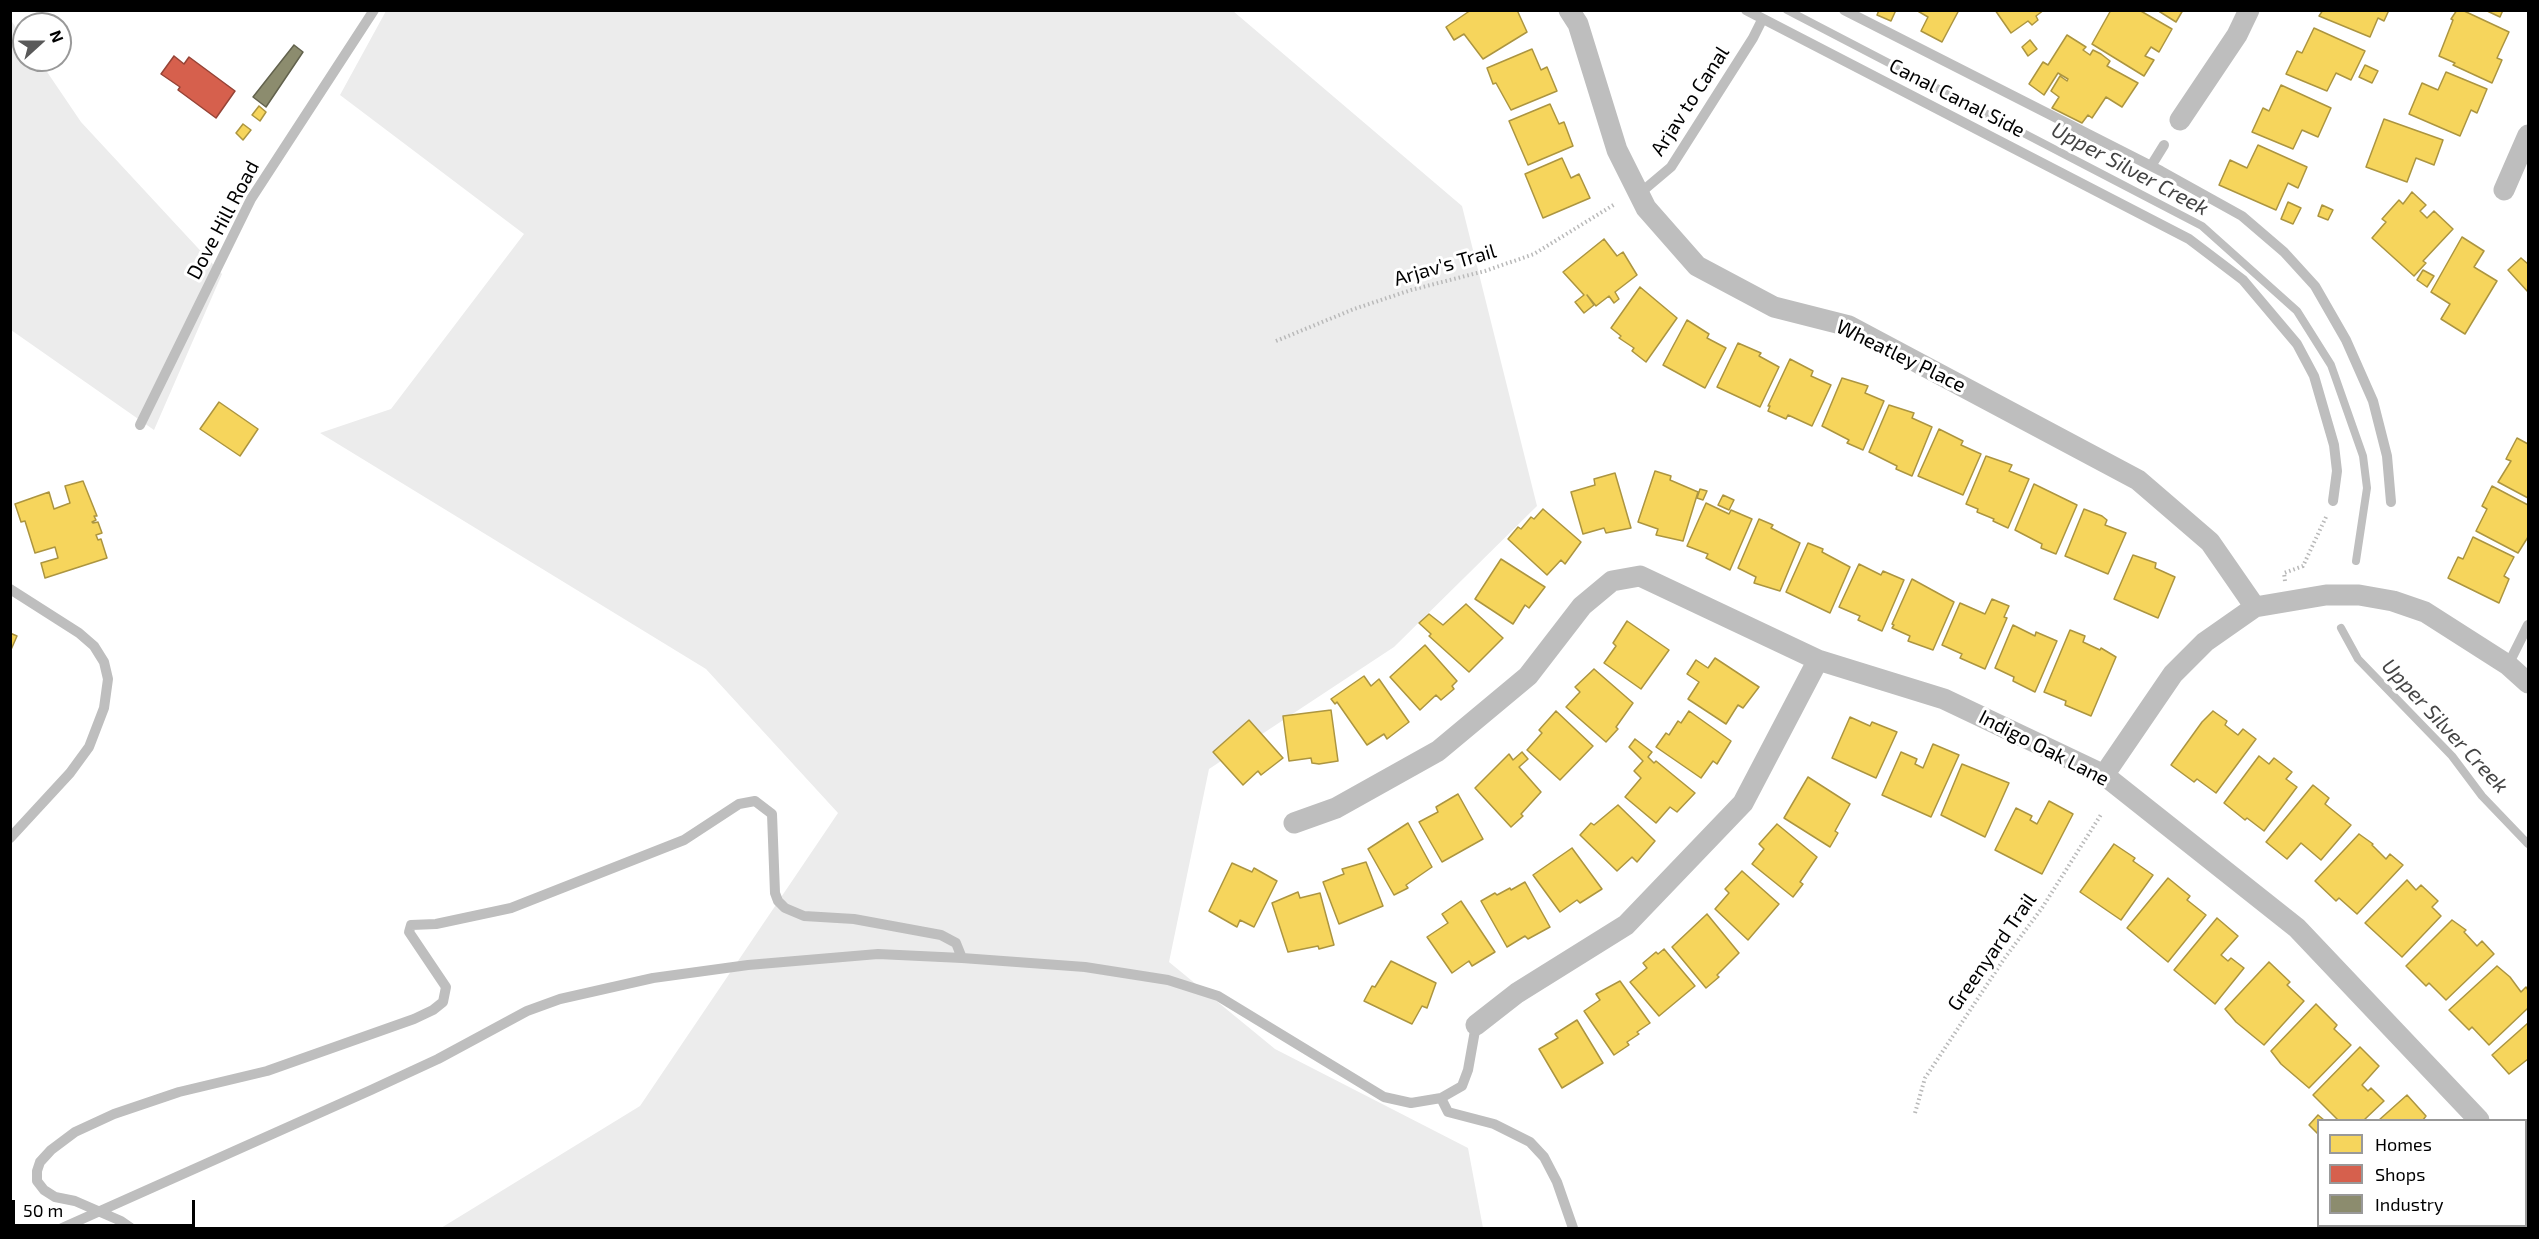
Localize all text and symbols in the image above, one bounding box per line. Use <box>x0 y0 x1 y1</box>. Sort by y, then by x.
north arrow <box>12 12 72 72</box>
text: N <box>46 27 68 45</box>
street label: Arjav to Canal <box>1646 42 1734 160</box>
street label: Canal Canal Side <box>1885 53 2029 143</box>
water label: Upper Silver Creek <box>2047 117 2213 221</box>
street label: Dove Hill Road <box>182 157 264 283</box>
street label: Arjav's Trail <box>1391 239 1499 291</box>
street label: Wheatley Place <box>1833 314 1969 398</box>
water label: Upper Silver Creek <box>2376 654 2514 798</box>
street label: Indigo Oak Lane <box>1975 705 2113 791</box>
street label: Greenyard Trail <box>1943 888 2041 1016</box>
legend <box>2317 1119 2527 1227</box>
text: Homes <box>2375 1133 2432 1155</box>
text: Shops <box>2375 1163 2425 1185</box>
scale bar <box>15 1188 198 1226</box>
text: Industry <box>2375 1193 2444 1215</box>
text: 50 m <box>23 1199 63 1221</box>

